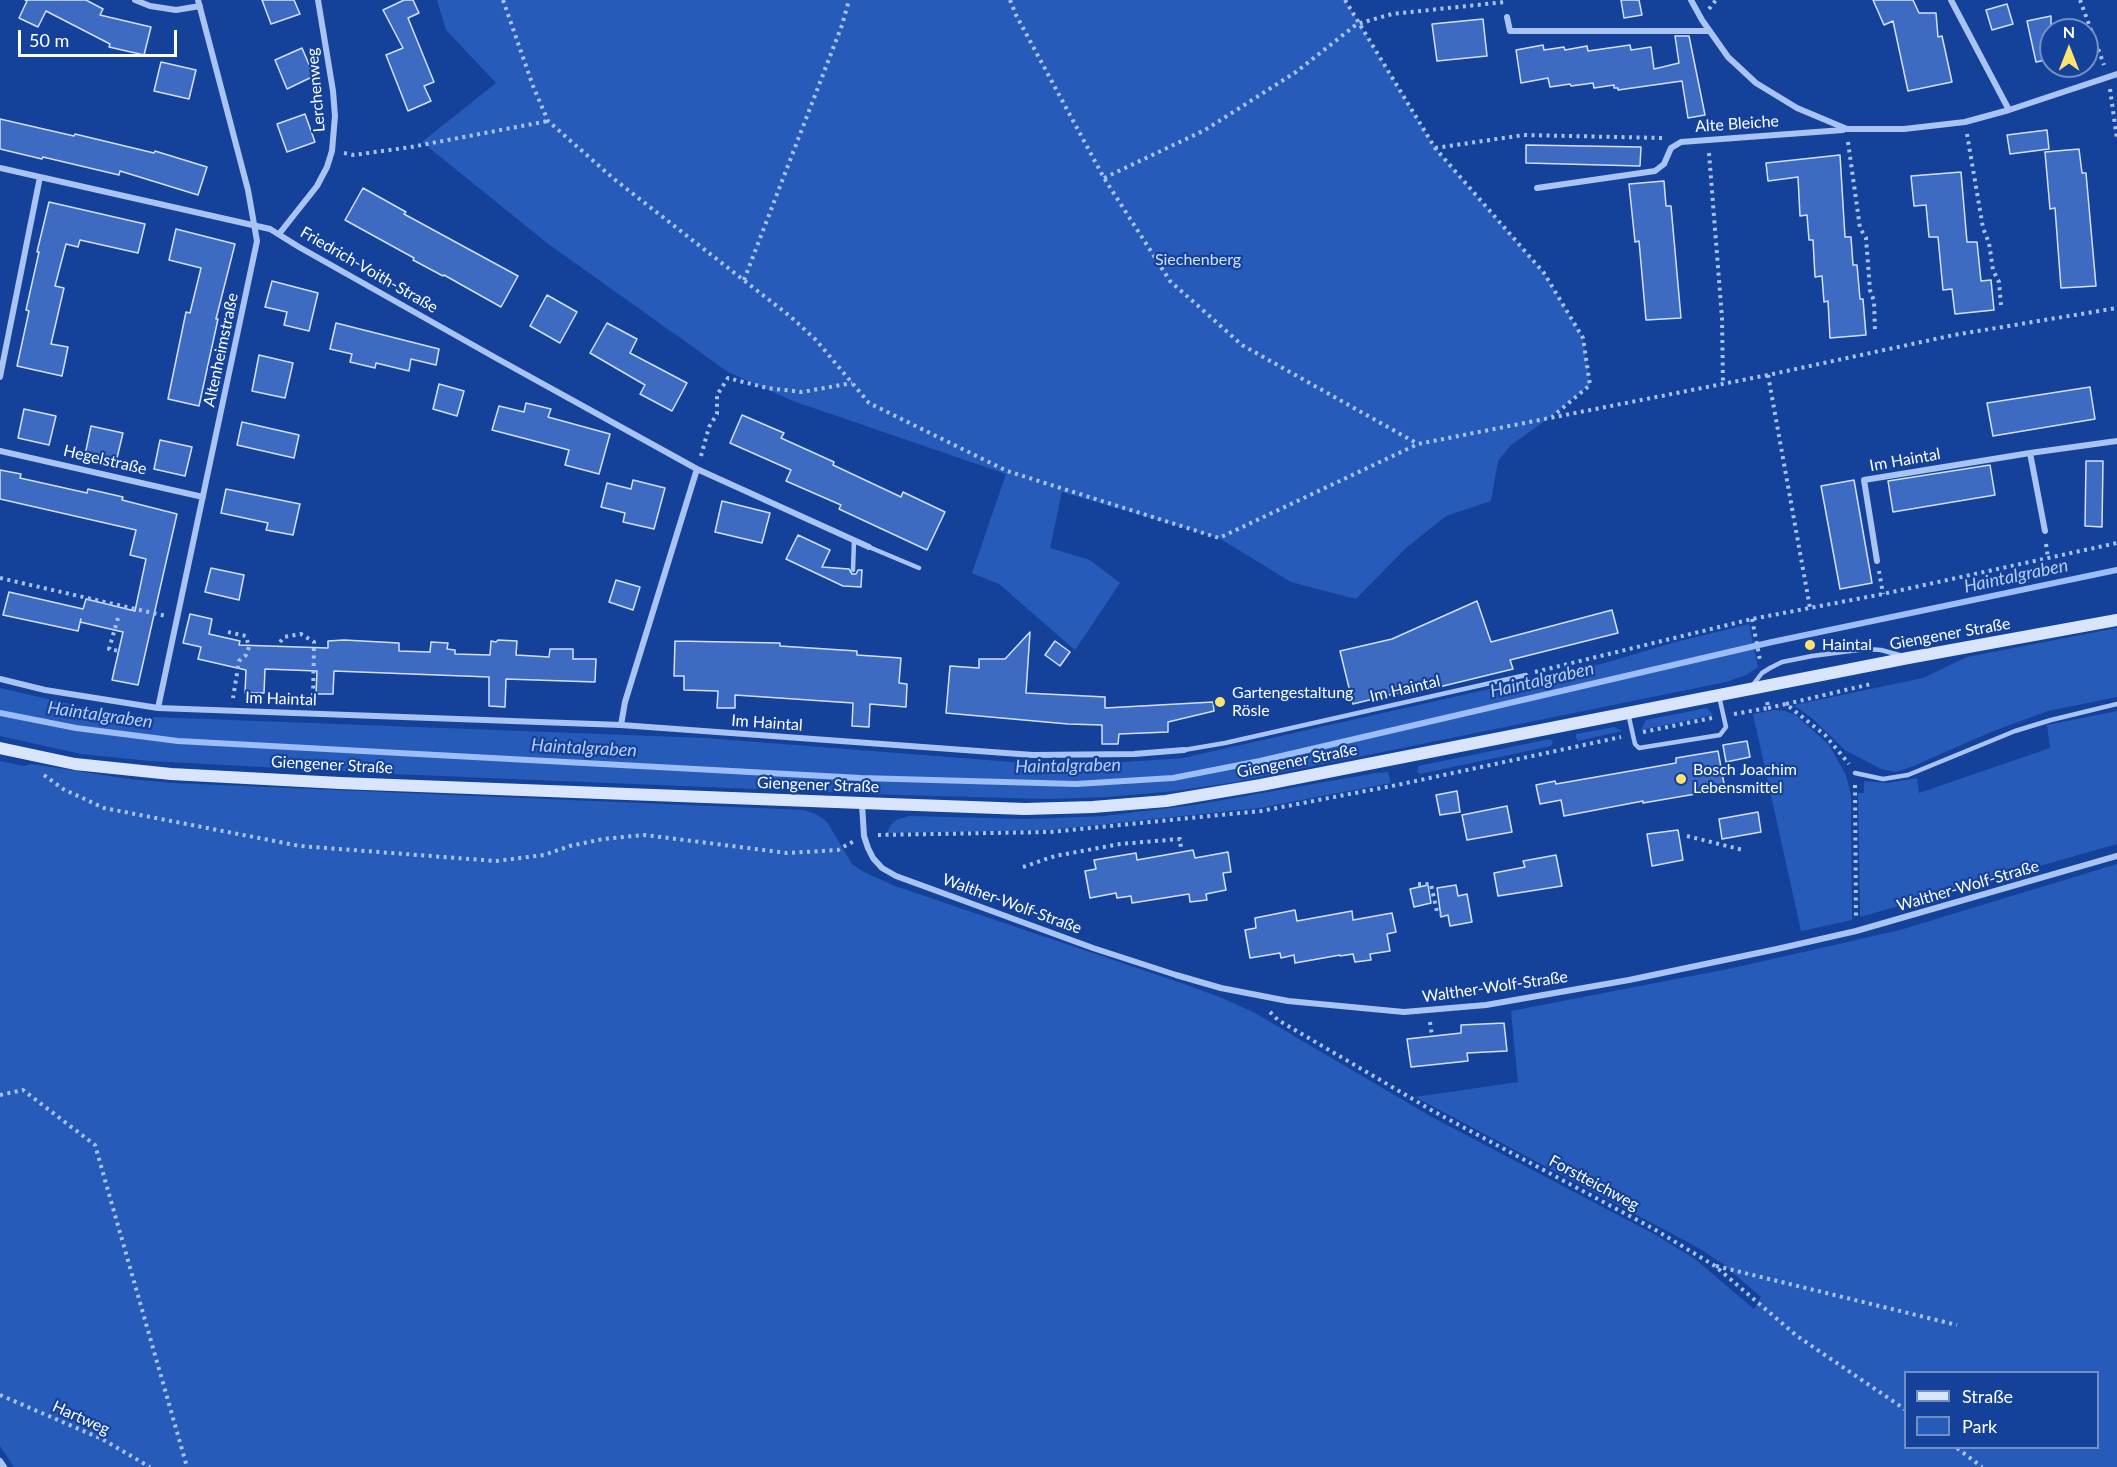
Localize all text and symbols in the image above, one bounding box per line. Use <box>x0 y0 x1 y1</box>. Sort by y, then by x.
scale bar <box>21 18 180 56</box>
north arrow <box>2039 18 2099 78</box>
text: N <box>2063 22 2075 41</box>
text: 50 m <box>29 29 69 51</box>
street label: Lerchenweg <box>303 47 329 133</box>
street label: Alte Bleiche <box>1694 111 1780 137</box>
street label: Friedrich-Voith-Straße <box>297 223 441 317</box>
park label: Siechenberg <box>1155 250 1241 270</box>
street label: Altenheimstraße <box>200 291 242 409</box>
street label: Hegelstraße <box>61 441 149 479</box>
street label: Im Haintal <box>1868 444 1942 476</box>
water label: Haintalgraben <box>1962 554 2070 598</box>
street label: Giengener Straße <box>1888 614 2012 654</box>
place label: Haintal <box>1822 635 1872 655</box>
marker: Haintal <box>1803 638 1817 652</box>
water label: Haintalgraben <box>1488 658 1596 702</box>
street label: Im Haintal <box>1368 672 1442 706</box>
place label: Gartengestaltung Rösle <box>1232 683 1353 721</box>
street label: Im Haintal <box>245 688 317 710</box>
marker: Gartengestaltung Rösle <box>1213 695 1227 709</box>
water label: Haintalgraben <box>46 697 154 733</box>
street label: Im Haintal <box>731 711 803 735</box>
water label: Haintalgraben <box>531 734 637 762</box>
street label: Giengener Straße <box>1235 740 1359 782</box>
street label: Giengener Straße <box>270 752 394 778</box>
water label: Haintalgraben <box>1015 754 1121 778</box>
place label: Bosch Joachim Lebensmittel <box>1693 760 1797 798</box>
marker: Bosch Joachim Lebensmittel <box>1674 772 1688 786</box>
street label: Giengener Straße <box>757 773 879 797</box>
street label: Walther-Wolf-Straße <box>1895 857 2041 915</box>
street label: Walther-Wolf-Straße <box>940 870 1084 938</box>
street label: Walther-Wolf-Straße <box>1421 967 1569 1007</box>
street label: Forstteichweg <box>1546 1151 1642 1215</box>
legend <box>1904 1371 2099 1449</box>
text: Straße <box>1962 1385 2013 1407</box>
street label: Hartweg <box>49 1397 113 1439</box>
text: Park <box>1962 1415 1997 1437</box>

